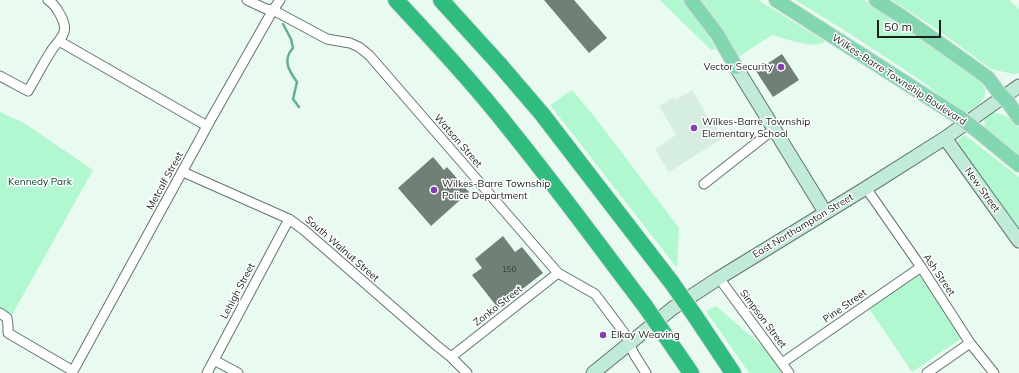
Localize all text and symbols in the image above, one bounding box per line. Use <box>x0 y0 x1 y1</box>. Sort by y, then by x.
scale bar <box>879 12 943 38</box>
text: 50 m <box>884 19 912 34</box>
street label: Wilkes-Barre Township Boulevard <box>830 32 968 128</box>
place label: Vector Security <box>704 61 773 73</box>
marker: Vector Security <box>776 62 786 72</box>
street label: Watson Street <box>432 112 484 170</box>
place label: Wilkes-Barre Township Elementary School <box>702 116 810 140</box>
marker: Wilkes-Barre Township Elementary School <box>689 123 699 133</box>
street label: Metcalf Street <box>144 150 186 212</box>
street label: New Street <box>962 166 1002 214</box>
park label: Kennedy Park <box>8 176 72 188</box>
place label: Wilkes-Barre Township Police Department <box>442 178 550 202</box>
marker: Wilkes-Barre Township Police Department <box>429 185 439 195</box>
street label: East Northampton Street <box>751 191 855 261</box>
street label: South Walnut Street <box>303 214 381 284</box>
street label: Ash Street <box>921 252 957 298</box>
street label: Lehigh Street <box>218 261 258 321</box>
house number: 150 <box>502 265 516 275</box>
street label: Zonko Street <box>471 283 525 329</box>
street label: Simpson Street <box>737 287 789 351</box>
street label: Pine Street <box>821 287 869 325</box>
place label: Elkay Weaving <box>611 329 680 341</box>
marker: Elkay Weaving <box>598 330 608 340</box>

